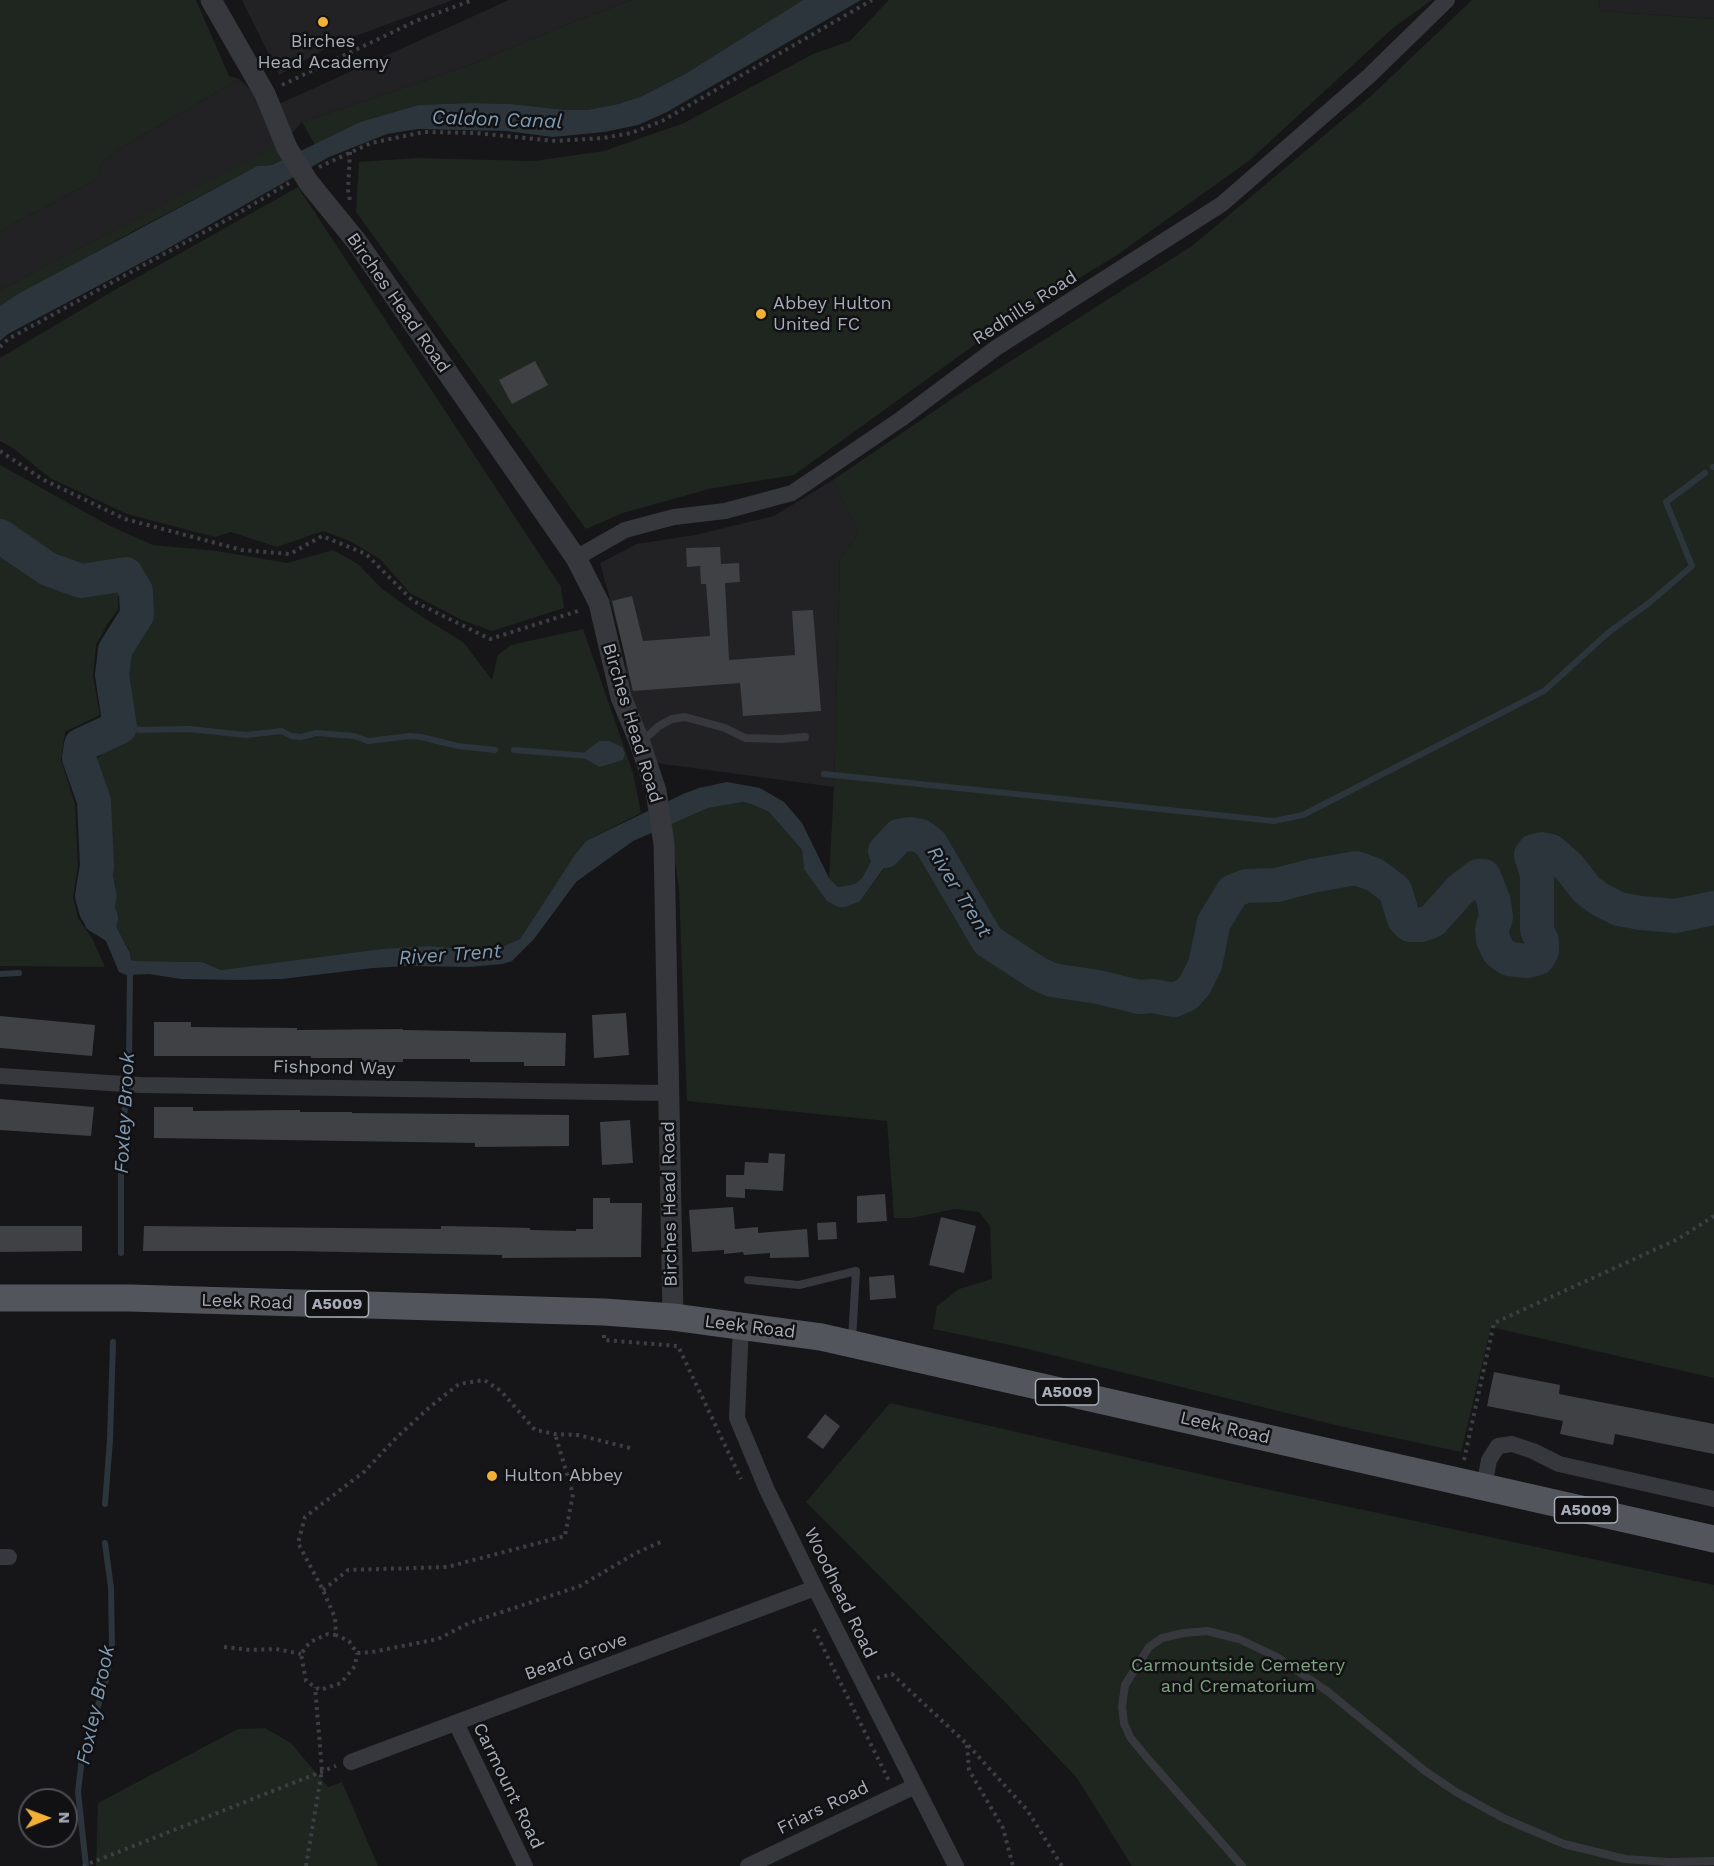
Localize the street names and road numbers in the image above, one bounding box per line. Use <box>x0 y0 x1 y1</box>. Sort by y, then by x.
street label: Birches Head Road <box>342 229 454 377</box>
street label: Redhills Road <box>969 266 1081 350</box>
street label: Birches Head Road <box>597 641 667 805</box>
street label: Fishpond Way <box>273 1056 395 1080</box>
street label: Birches Head Road <box>658 1121 682 1287</box>
street label: Leek Road <box>201 1290 293 1314</box>
road number: A5009 <box>306 1291 368 1317</box>
street label: Leek Road <box>703 1311 797 1343</box>
road number: A5009 <box>1036 1379 1098 1405</box>
street label: Leek Road <box>1178 1407 1272 1449</box>
road number: A5009 <box>1554 1497 1618 1523</box>
street label: Woodhead Road <box>799 1524 881 1662</box>
street label: Beard Grove <box>522 1628 630 1686</box>
street label: Carmount Road <box>468 1719 548 1853</box>
street label: Friars Road <box>774 1777 872 1839</box>

